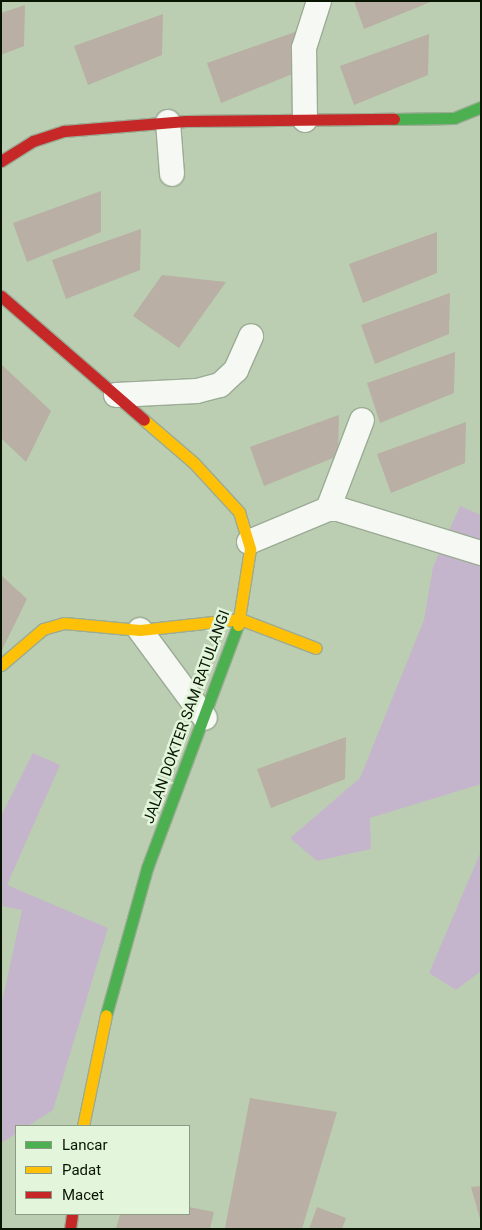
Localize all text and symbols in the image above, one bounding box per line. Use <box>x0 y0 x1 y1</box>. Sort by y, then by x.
street label: JALAN DOKTER SAM RATULANGI <box>140 608 234 826</box>
legend <box>15 1125 190 1215</box>
text: Lancar <box>62 1136 108 1154</box>
text: Padat <box>62 1161 101 1179</box>
text: Macet <box>62 1186 104 1204</box>

